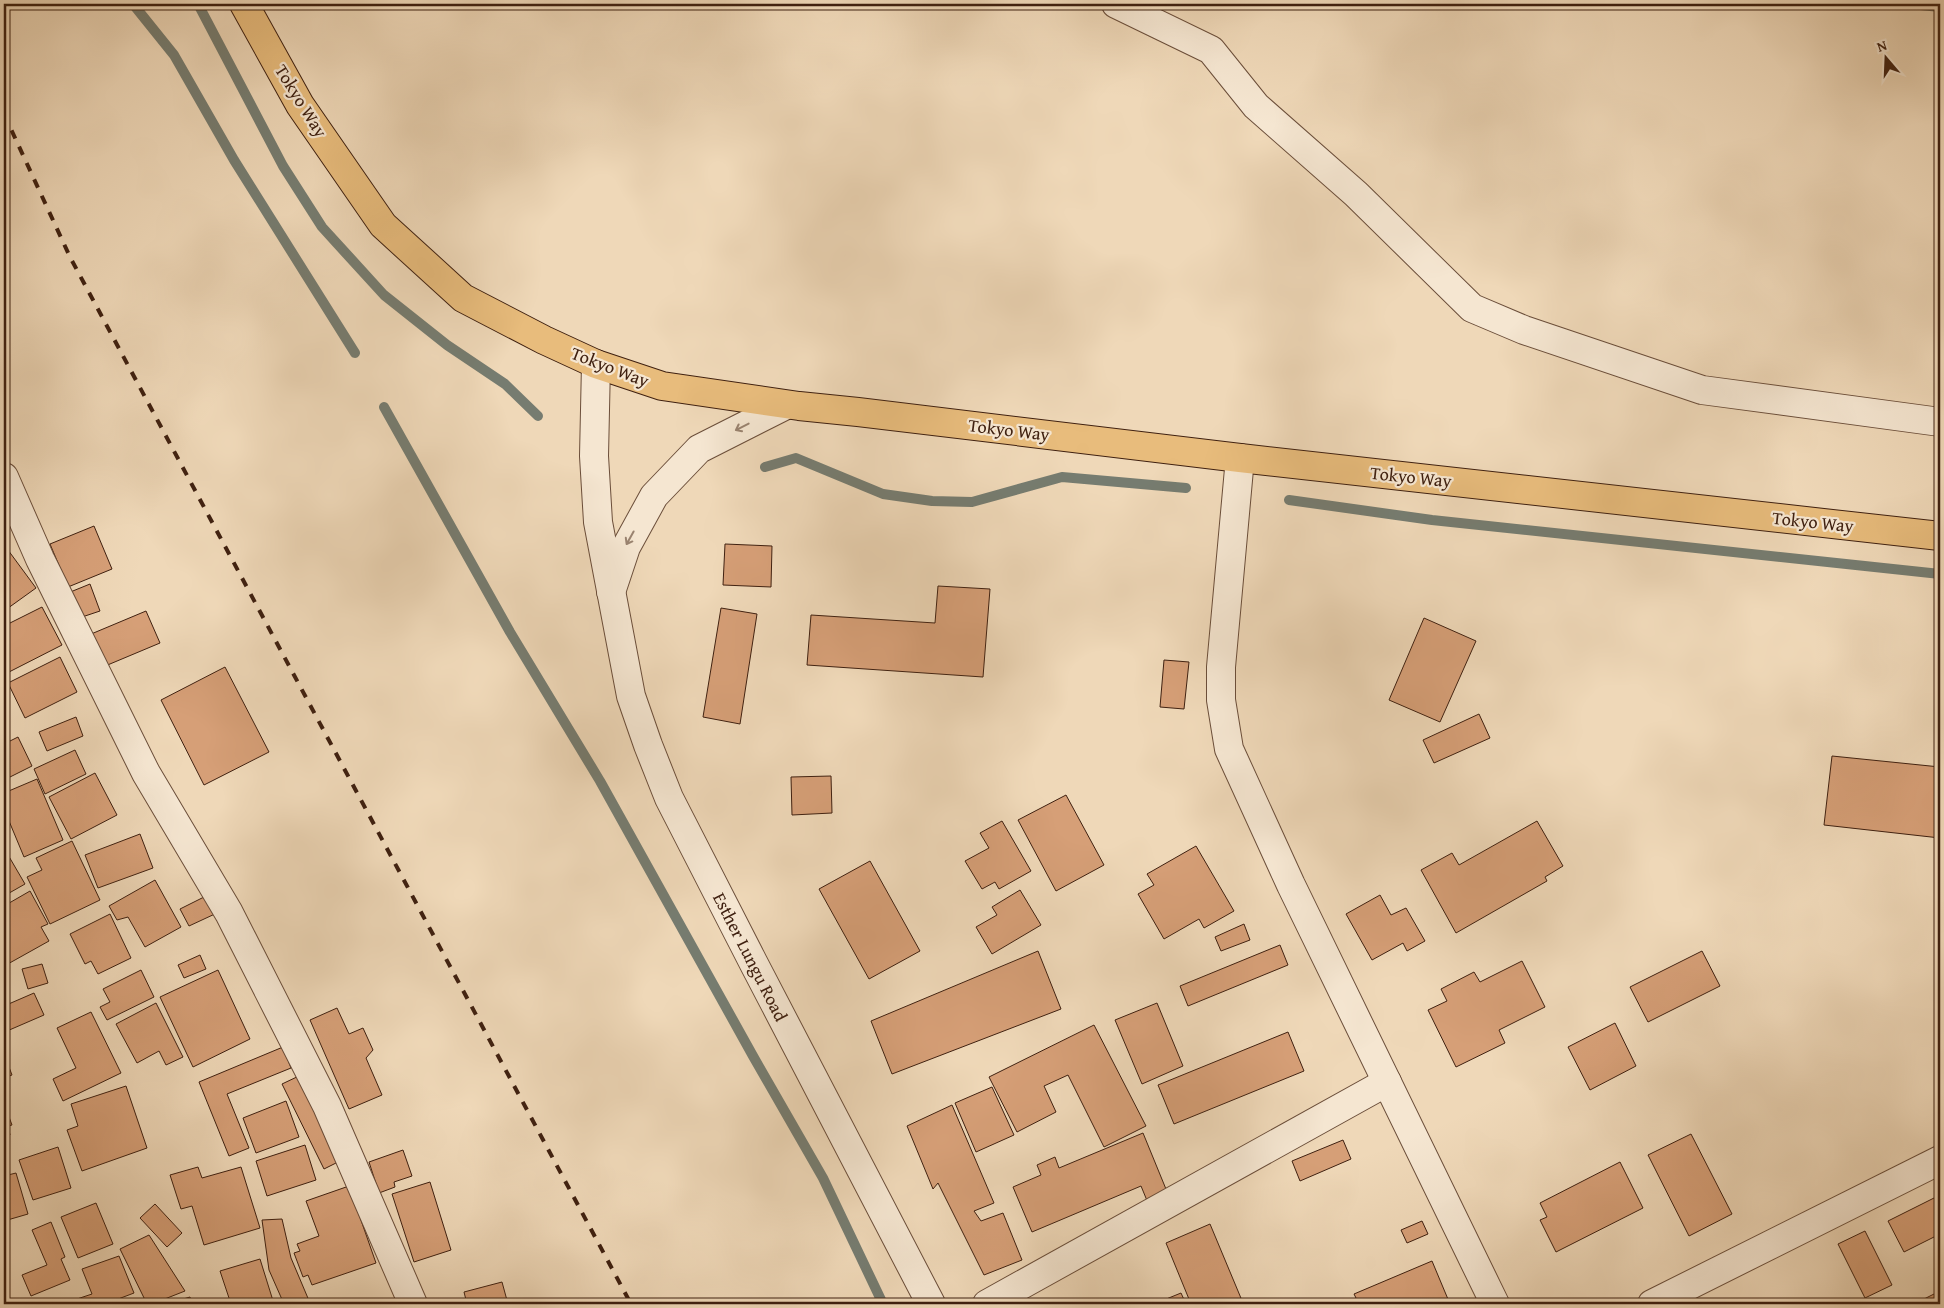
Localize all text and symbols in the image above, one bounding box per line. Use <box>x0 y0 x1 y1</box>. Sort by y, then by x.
north arrow <box>1862 32 1912 82</box>
text: N <box>1874 35 1890 57</box>
street label: Tokyo Way <box>268 59 334 142</box>
street label: Tokyo Way <box>567 339 653 394</box>
street label: Tokyo Way <box>967 411 1051 448</box>
one-way arrow <box>735 422 750 432</box>
street label: Tokyo Way <box>1369 459 1453 494</box>
street label: Tokyo Way <box>1771 504 1855 539</box>
one-way arrow <box>625 531 635 545</box>
street label: Esther Lungu Road <box>706 888 795 1026</box>

